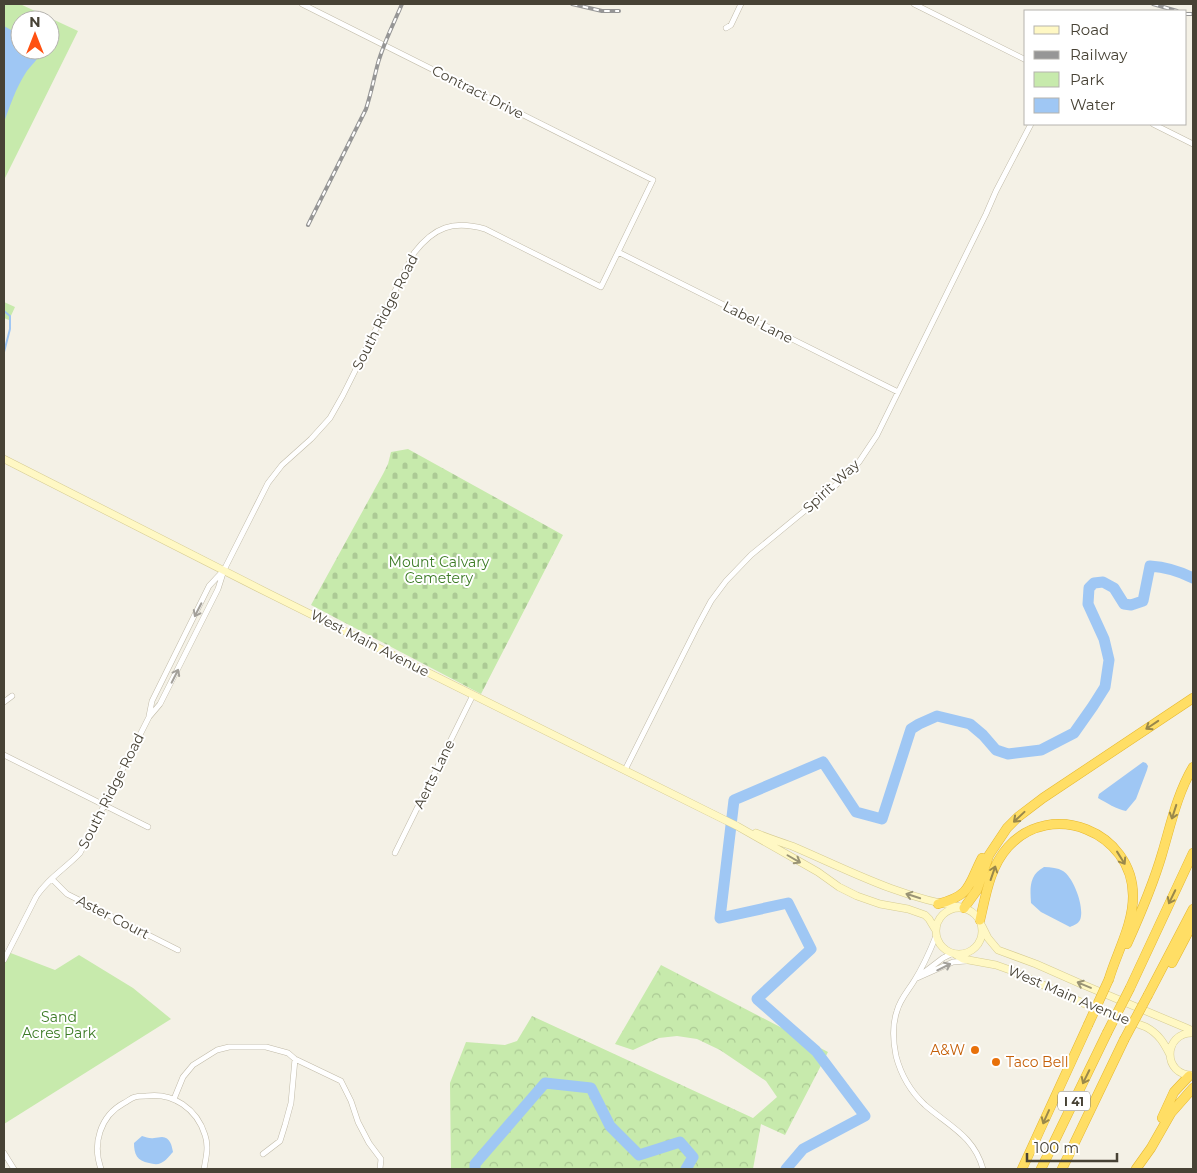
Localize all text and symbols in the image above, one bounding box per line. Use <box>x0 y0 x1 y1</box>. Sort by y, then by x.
north arrow <box>10 10 60 60</box>
legend <box>1024 10 1187 125</box>
text: N <box>29 13 41 31</box>
text: Road <box>1070 20 1109 39</box>
text: Railway <box>1070 45 1128 64</box>
street label: Contract Drive <box>429 61 527 123</box>
text: Park <box>1070 70 1104 89</box>
text: Water <box>1070 95 1116 114</box>
street label: South Ridge Road <box>348 251 422 373</box>
street label: Label Lane <box>720 297 796 347</box>
street label: Spirit Way <box>799 455 863 517</box>
park label: Mount Calvary Cemetery <box>389 553 490 587</box>
one-way arrow <box>193 602 202 617</box>
street label: West Main Avenue <box>308 605 432 681</box>
one-way arrow <box>171 669 180 684</box>
one-way arrow <box>1146 720 1160 730</box>
street label: South Ridge Road <box>74 730 148 852</box>
street label: Aerts Lane <box>410 736 458 812</box>
one-way arrow <box>1169 803 1178 819</box>
one-way arrow <box>1012 811 1025 823</box>
one-way arrow <box>1116 851 1126 865</box>
one-way arrow <box>787 854 802 864</box>
one-way arrow <box>989 866 998 881</box>
one-way arrow <box>1167 889 1177 904</box>
street label: Aster Court <box>74 891 153 943</box>
one-way arrow <box>906 891 922 901</box>
one-way arrow <box>936 961 951 971</box>
street label: West Main Avenue <box>1005 961 1133 1029</box>
one-way arrow <box>1077 980 1092 990</box>
park label: Sand Acres Park <box>22 1008 97 1042</box>
place label: A&W <box>930 1041 965 1059</box>
marker: A&W <box>969 1044 981 1056</box>
place label: Taco Bell <box>1006 1053 1069 1071</box>
marker: Taco Bell <box>990 1056 1002 1068</box>
one-way arrow <box>1081 1069 1090 1084</box>
road number: I 41 <box>1058 1092 1090 1110</box>
one-way arrow <box>1040 1109 1050 1124</box>
scale bar <box>1027 1130 1117 1162</box>
text: 100 m <box>1034 1138 1079 1157</box>

